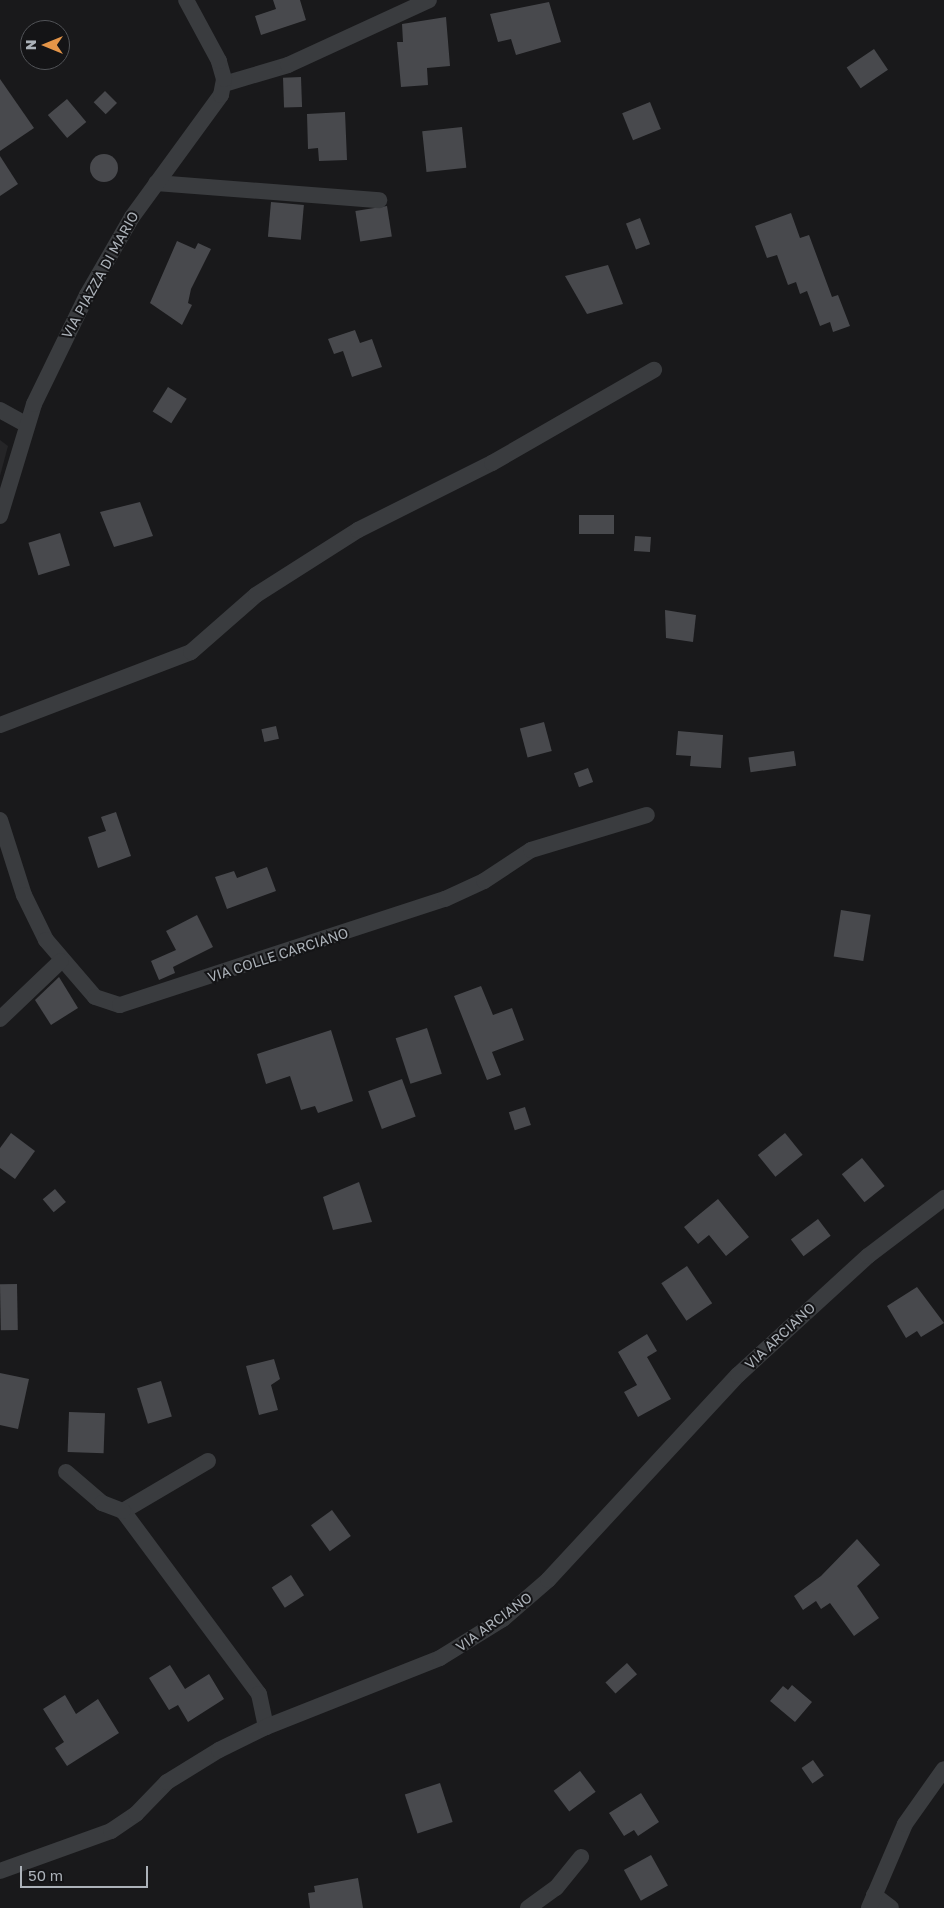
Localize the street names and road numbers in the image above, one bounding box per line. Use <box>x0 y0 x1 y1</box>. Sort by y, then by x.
street label: VIA PIAZZA DI MARIO <box>58 208 142 342</box>
street label: VIA COLLE CARCIANO <box>206 924 350 986</box>
street label: VIA ARCIANO <box>741 1299 819 1373</box>
street label: VIA ARCIANO <box>453 1589 535 1655</box>

